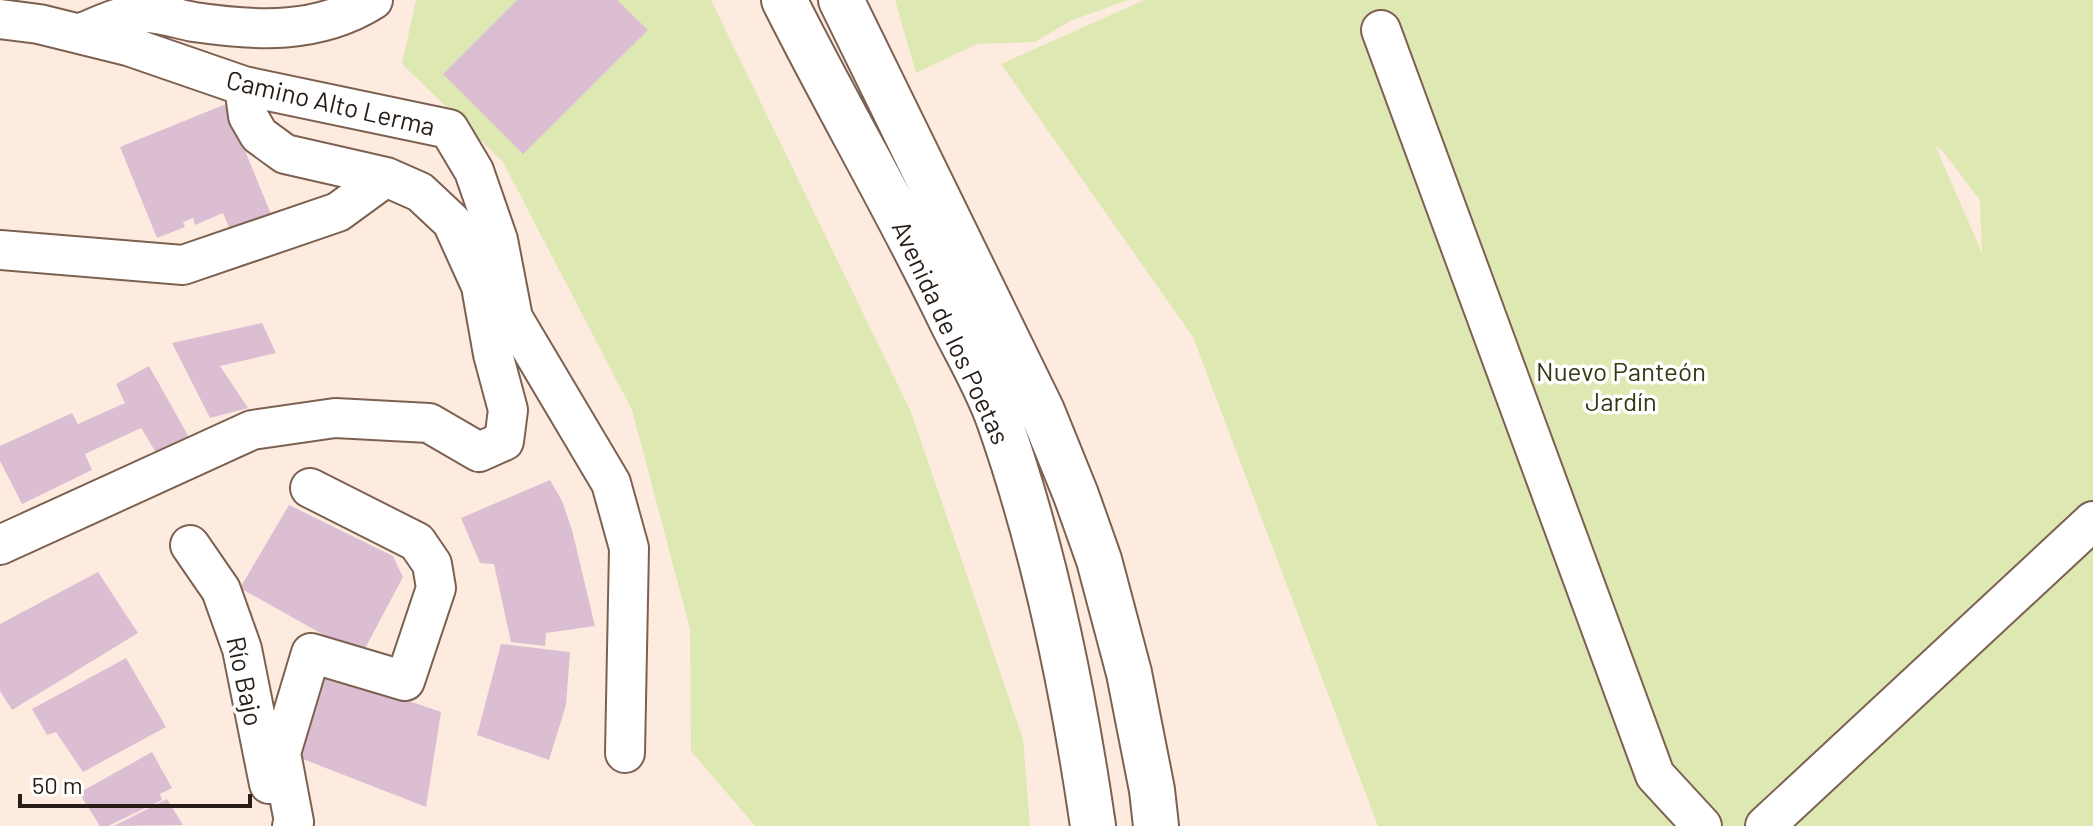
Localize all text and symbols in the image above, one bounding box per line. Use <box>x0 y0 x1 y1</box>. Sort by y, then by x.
street label: Camino Alto Lerma <box>224 63 438 141</box>
street label: Avenida de los Poetas <box>887 215 1017 449</box>
park label: Nuevo Panteón Jardín <box>1536 355 1706 416</box>
street label: Río Bajo <box>221 633 271 729</box>
scale bar <box>20 758 250 808</box>
text: 50 m <box>32 770 83 799</box>

